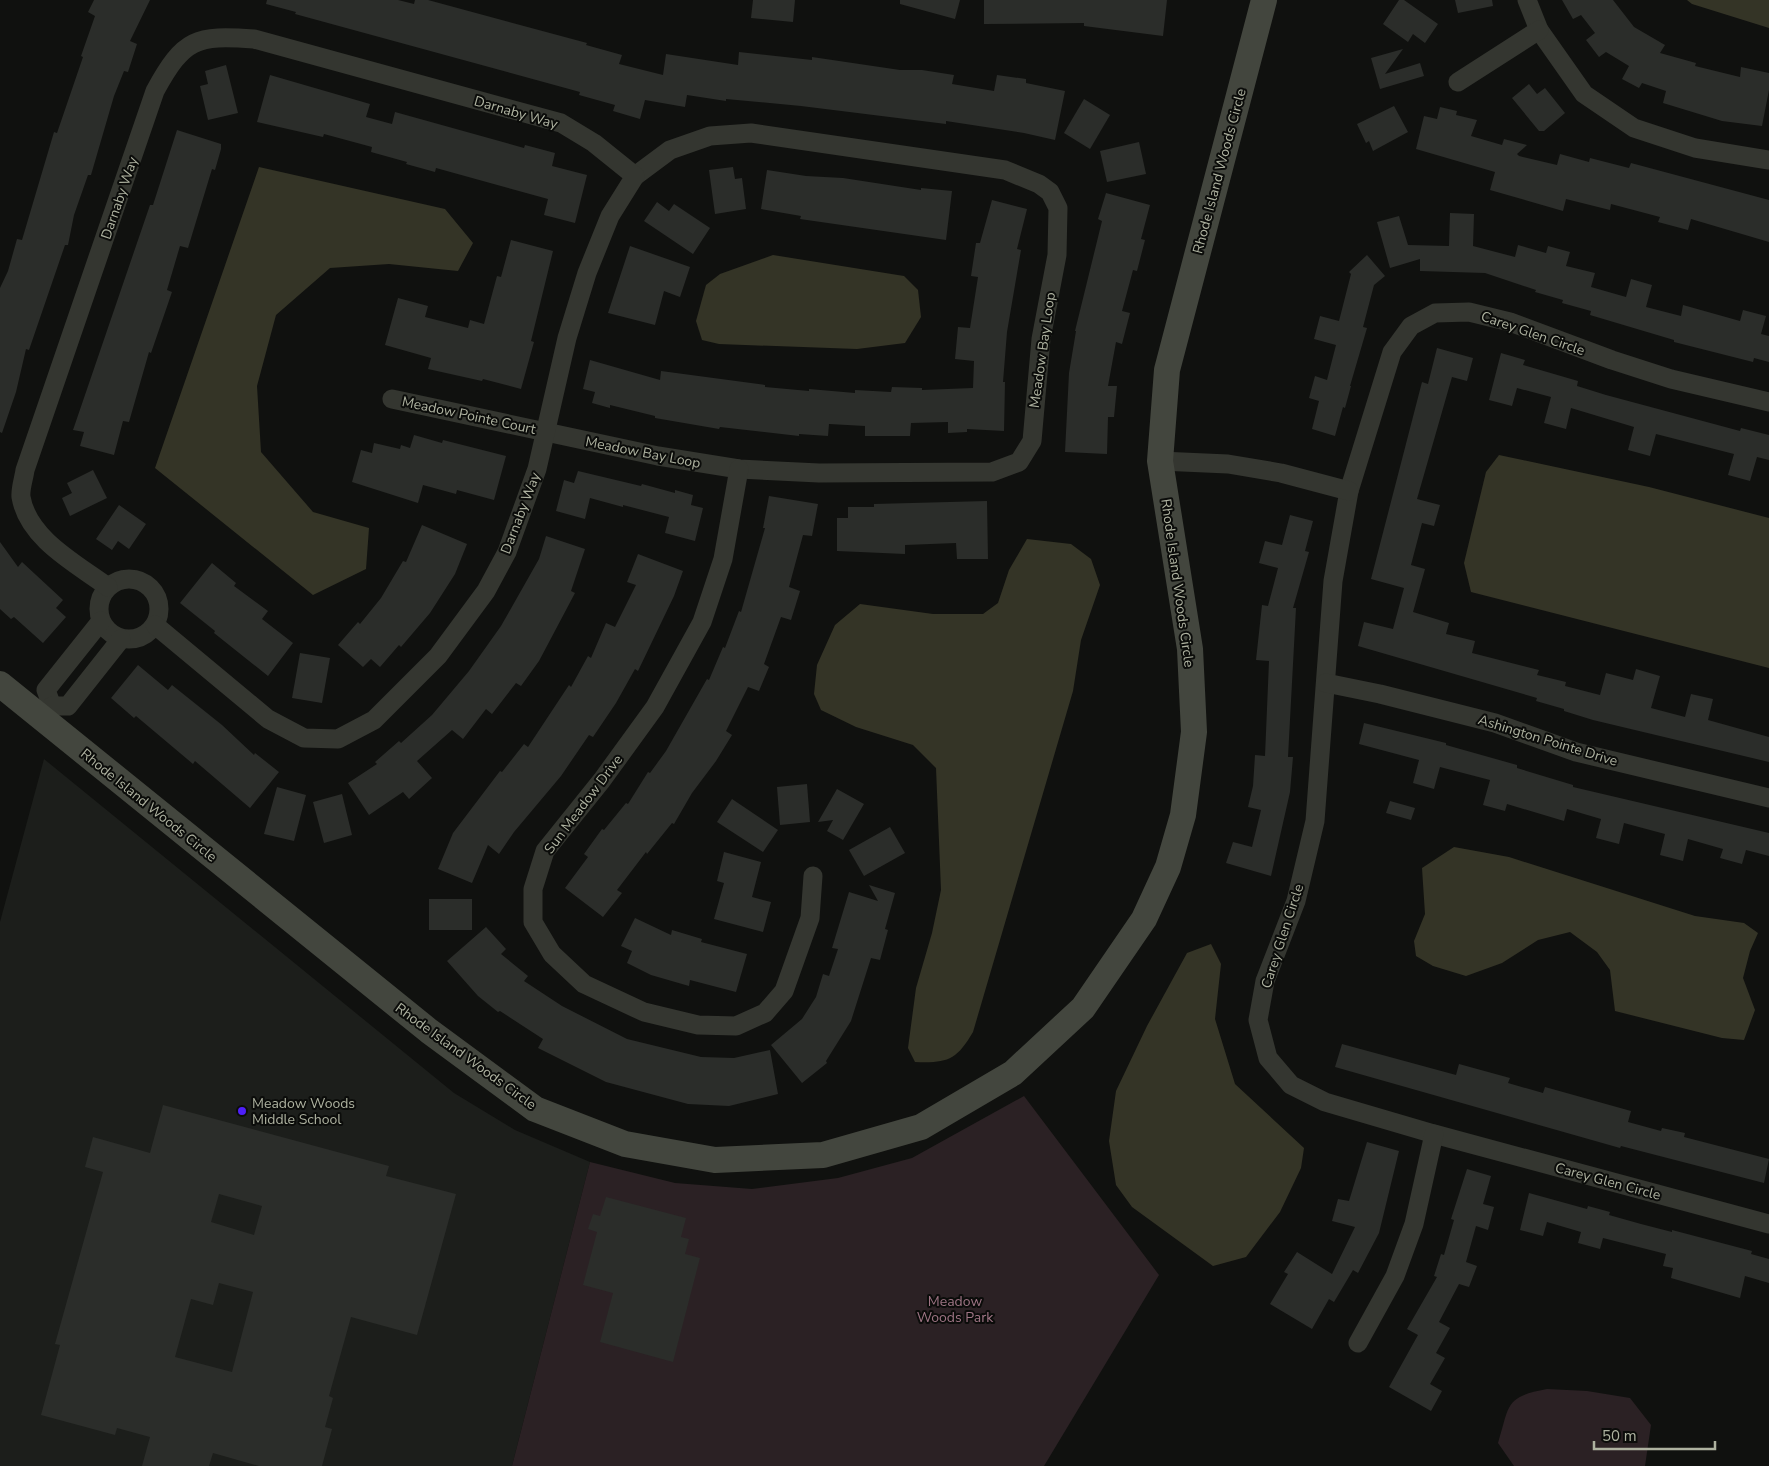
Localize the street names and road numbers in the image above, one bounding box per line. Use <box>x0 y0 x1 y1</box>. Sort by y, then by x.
street label: Rhode Island Woods Circle <box>1188 86 1251 256</box>
street label: Darnaby Way <box>472 91 561 134</box>
street label: Darnaby Way <box>96 154 143 242</box>
street label: Meadow Bay Loop <box>1025 291 1060 409</box>
street label: Carey Glen Circle <box>1478 307 1587 360</box>
street label: Meadow Pointe Court <box>400 392 538 439</box>
street label: Meadow Bay Loop <box>584 432 702 473</box>
street label: Darnaby Way <box>496 469 545 557</box>
street label: Rhode Island Woods Circle <box>1156 497 1199 669</box>
street label: Ashington Pointe Drive <box>1476 710 1620 771</box>
street label: Rhode Island Woods Circle <box>77 744 221 866</box>
street label: Sun Meadow Drive <box>540 751 627 858</box>
street label: Carey Glen Circle <box>1257 882 1308 991</box>
street label: Rhode Island Woods Circle <box>391 999 540 1114</box>
street label: Carey Glen Circle <box>1553 1158 1663 1205</box>

